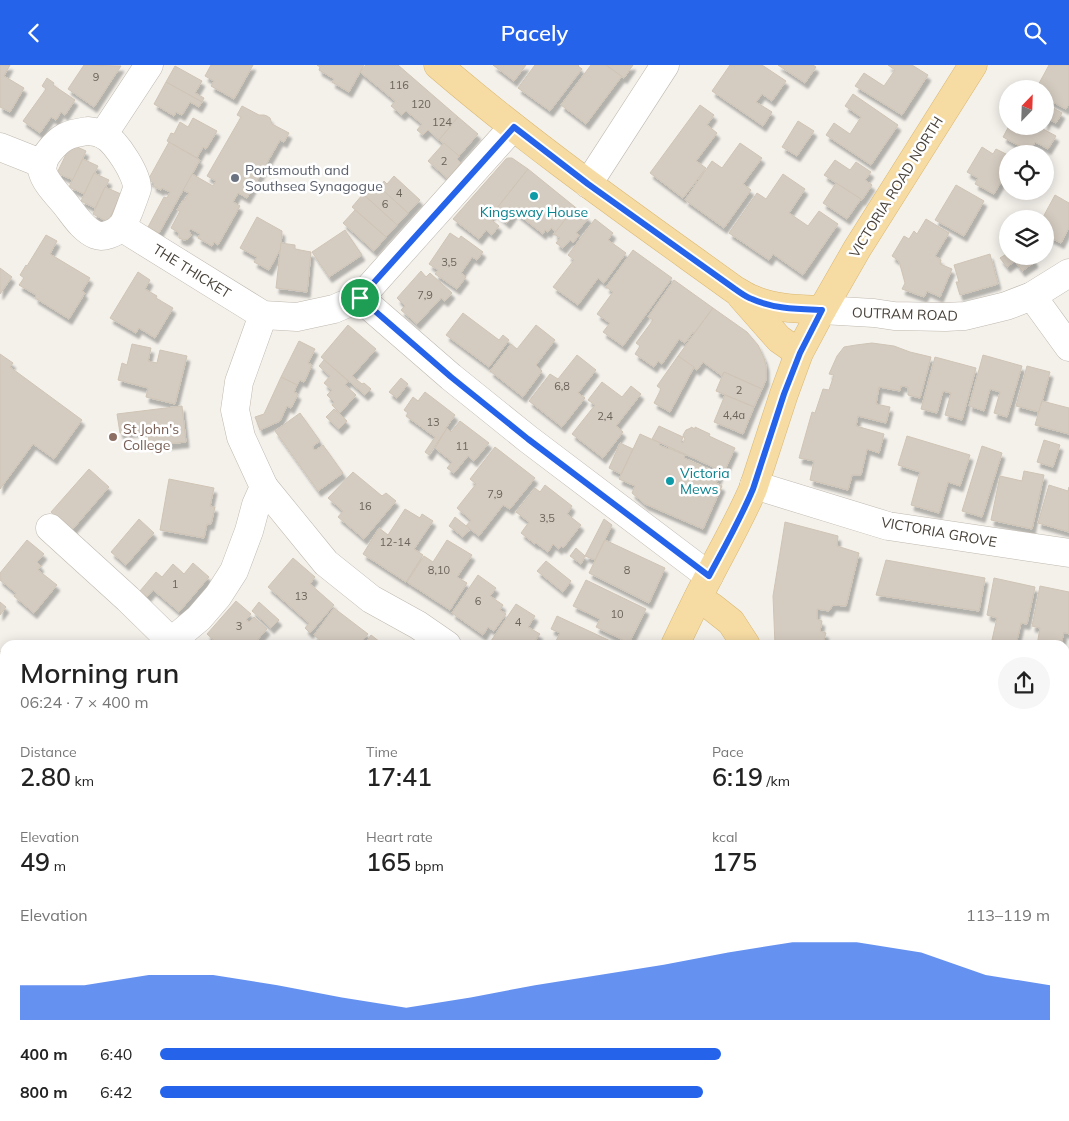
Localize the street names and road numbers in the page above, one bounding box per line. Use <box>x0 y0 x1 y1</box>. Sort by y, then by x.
street label: VICTORIA ROAD NORTH <box>845 113 947 261</box>
street label: THE THICKET <box>150 240 235 302</box>
street label: OUTRAM ROAD <box>852 303 958 325</box>
street label: VICTORIA GROVE <box>880 513 998 551</box>

